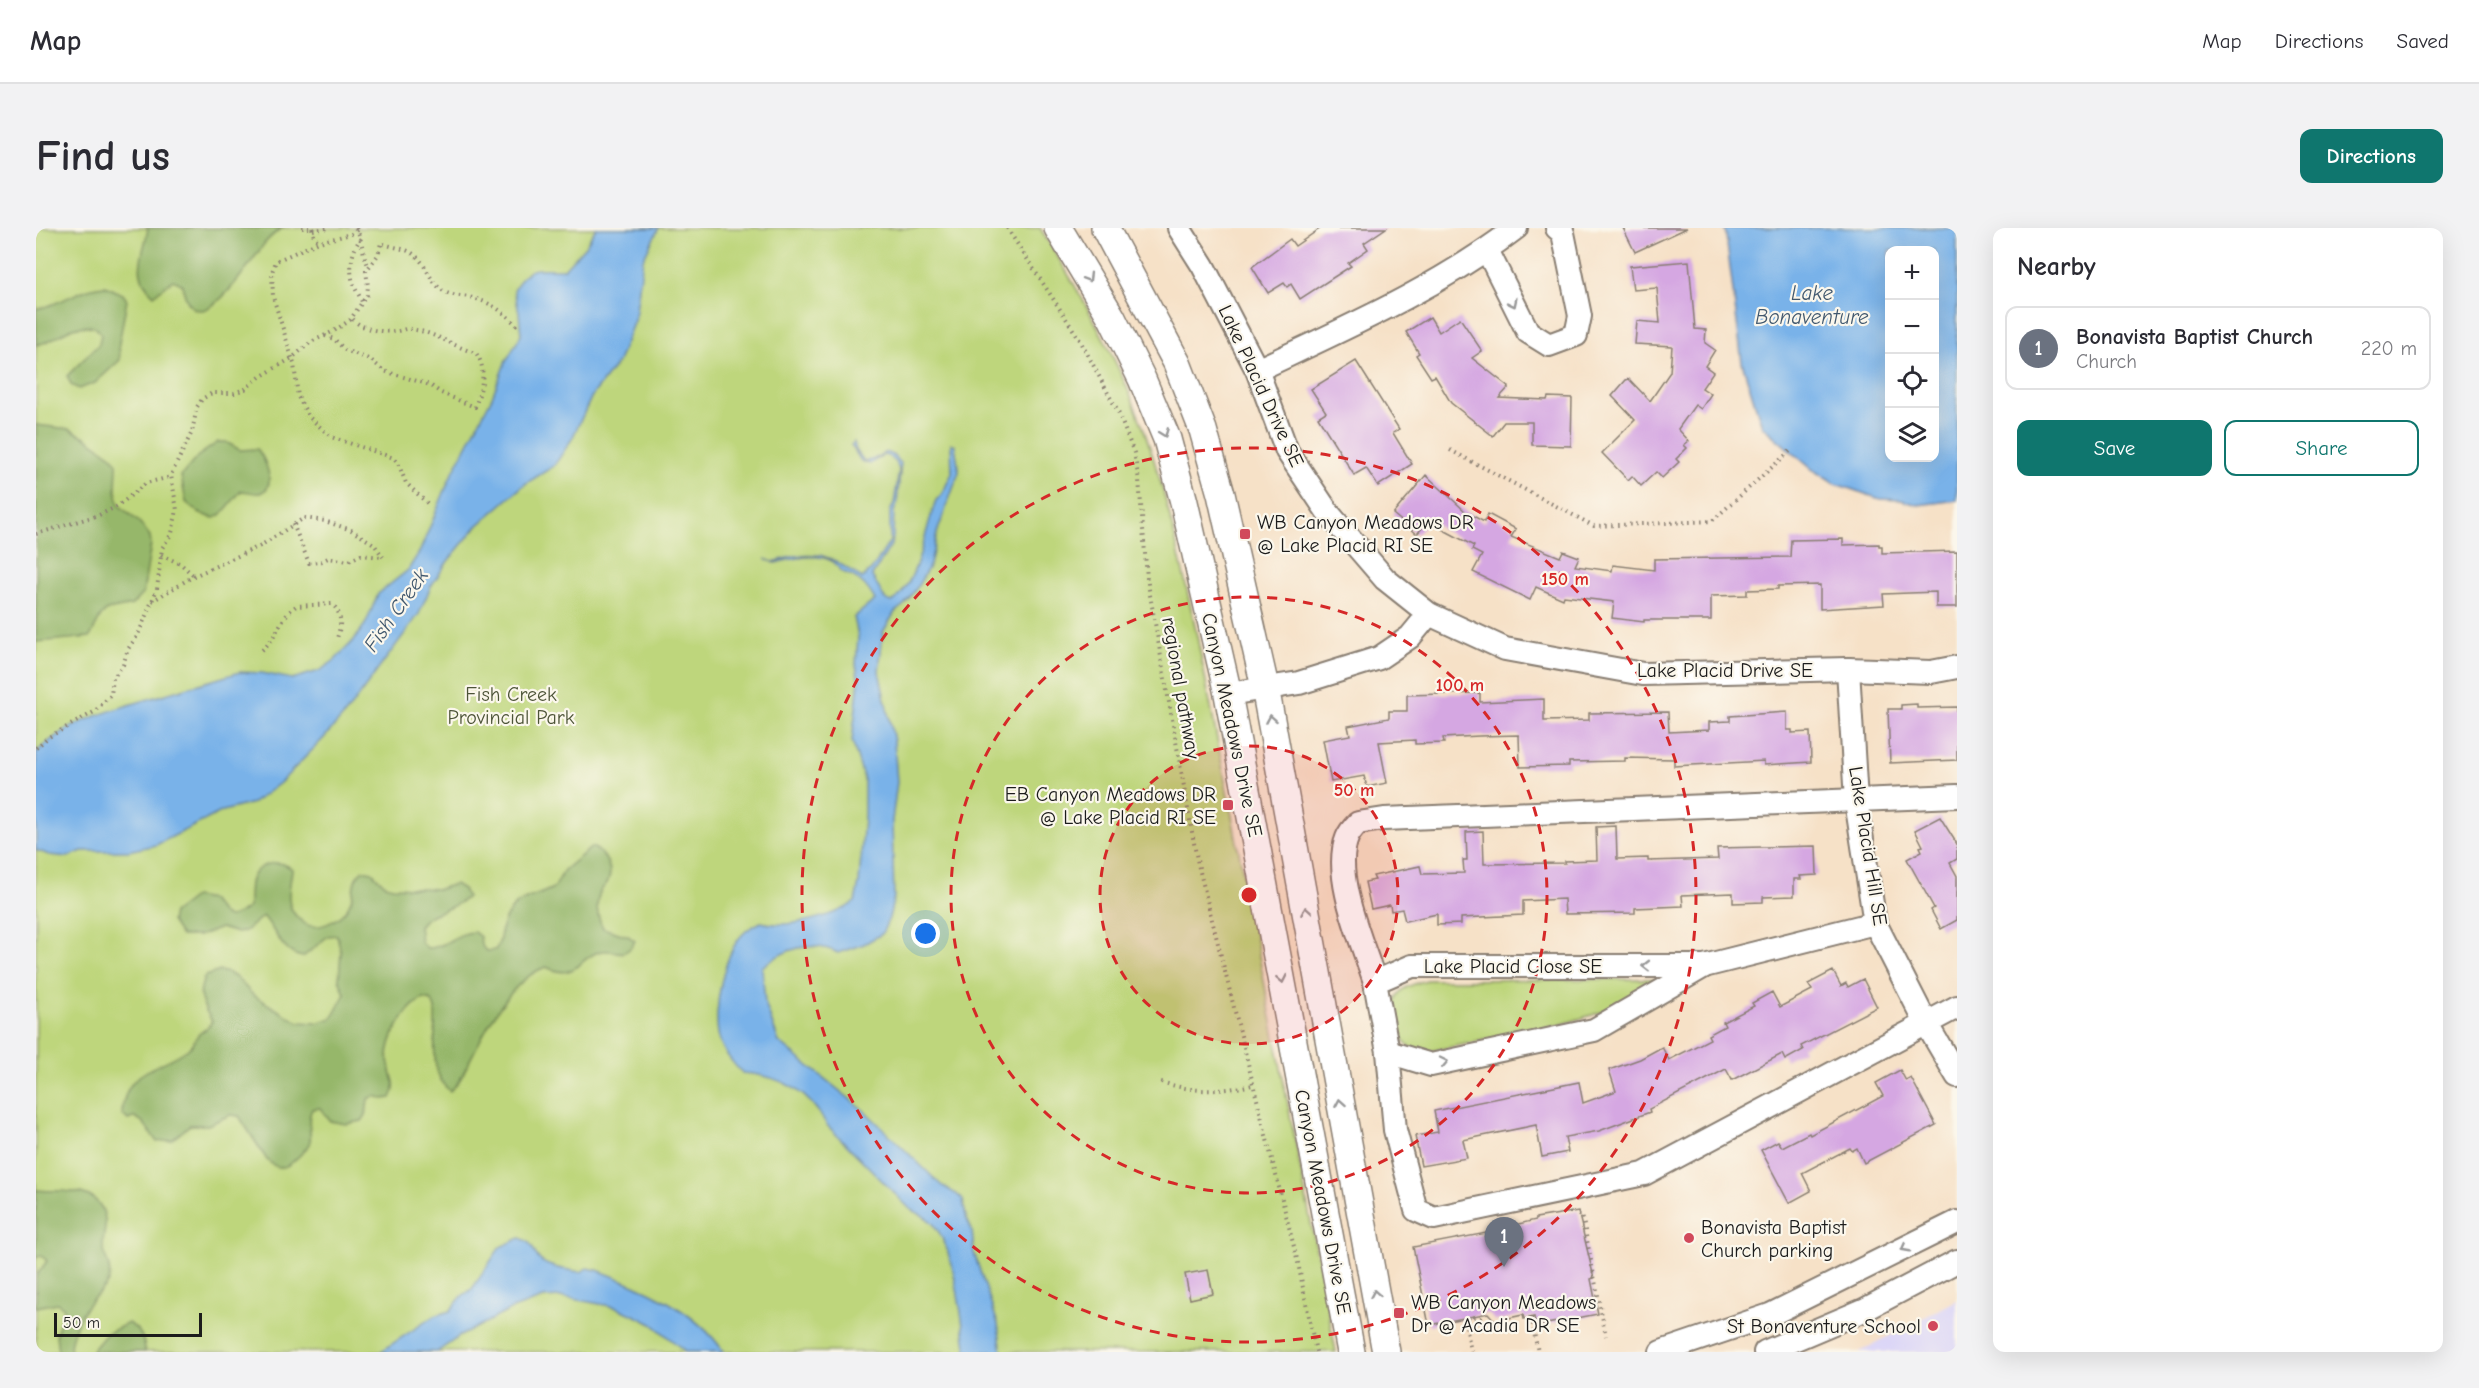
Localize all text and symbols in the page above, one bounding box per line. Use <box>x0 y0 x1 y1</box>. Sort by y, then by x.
text: Map <box>30 25 81 57</box>
text: Map <box>2202 29 2242 53</box>
text: Directions <box>2275 29 2364 53</box>
text: Saved <box>2397 29 2449 53</box>
button: Directions <box>2300 129 2443 183</box>
text: Find us <box>36 132 170 181</box>
map controls <box>1885 246 1939 462</box>
button: + <box>1885 246 1939 300</box>
text: Nearby <box>2017 252 2096 282</box>
one-way arrow <box>1081 272 1093 282</box>
water label: Lake Bonaventure <box>1755 281 1869 329</box>
one-way arrow <box>1506 296 1517 307</box>
button: − <box>1885 300 1939 354</box>
street label: Lake Placid Drive SE <box>1213 301 1309 471</box>
text: Bonavista Baptist Church <box>2076 324 2313 350</box>
text: 1 <box>2035 337 2042 360</box>
text: 220 m <box>2361 337 2417 360</box>
text: Church <box>2076 350 2137 373</box>
button: locate <box>1885 354 1939 408</box>
button: layers <box>1885 408 1939 462</box>
button: Save <box>2017 420 2212 476</box>
button: Share <box>2224 420 2419 476</box>
one-way arrow <box>1157 427 1169 438</box>
place label: WB Canyon Meadows DR @ Lake Placid RI SE <box>1257 511 1474 557</box>
marker: WB Canyon Meadows DR @ Lake Placid RI SE <box>1238 527 1252 541</box>
water label: Fish Creek <box>359 563 434 656</box>
text: 150 m <box>1541 569 1589 590</box>
street label: Canyon Meadows Drive SE <box>1197 611 1267 839</box>
street label: regional pathway <box>1157 615 1205 761</box>
street label: Lake Placid Drive SE <box>1637 659 1813 682</box>
text: 100 m <box>1436 675 1484 696</box>
park label: Fish Creek Provincial Park <box>448 683 575 729</box>
one-way arrow <box>1265 714 1277 724</box>
street label: Lake Placid Hill SE <box>1844 765 1892 927</box>
text: 50 m <box>1334 780 1374 801</box>
place label: EB Canyon Meadows DR @ Lake Placid RI SE <box>1005 783 1216 829</box>
marker: EB Canyon Meadows DR @ Lake Placid RI SE <box>1221 798 1235 812</box>
centre of rings <box>1239 885 1259 905</box>
one-way arrow <box>1300 906 1312 915</box>
your location <box>911 919 940 948</box>
street label: Lake Placid Close SE <box>1424 955 1602 978</box>
one-way arrow <box>1641 960 1650 972</box>
one-way arrow <box>1275 974 1287 984</box>
one-way arrow <box>1439 1056 1449 1069</box>
street label: Canyon Meadows Drive SE <box>1290 1088 1356 1316</box>
one-way arrow <box>1335 1098 1347 1107</box>
place label: Bonavista Baptist Church parking <box>1701 1216 1847 1262</box>
pin: 1 <box>1484 1218 1524 1267</box>
marker: Bonavista Baptist Church parking <box>1682 1231 1696 1245</box>
one-way arrow <box>1900 1241 1911 1252</box>
one-way arrow <box>1369 1290 1382 1300</box>
place label: WB Canyon Meadows Dr @ Acadia DR SE <box>1411 1291 1596 1337</box>
marker: WB Canyon Meadows Dr @ Acadia DR SE <box>1392 1306 1406 1320</box>
scale bar <box>54 1310 202 1338</box>
text: 50 m <box>63 1314 100 1332</box>
place label: St Bonaventure School <box>1727 1315 1921 1338</box>
marker: St Bonaventure School <box>1926 1319 1940 1333</box>

